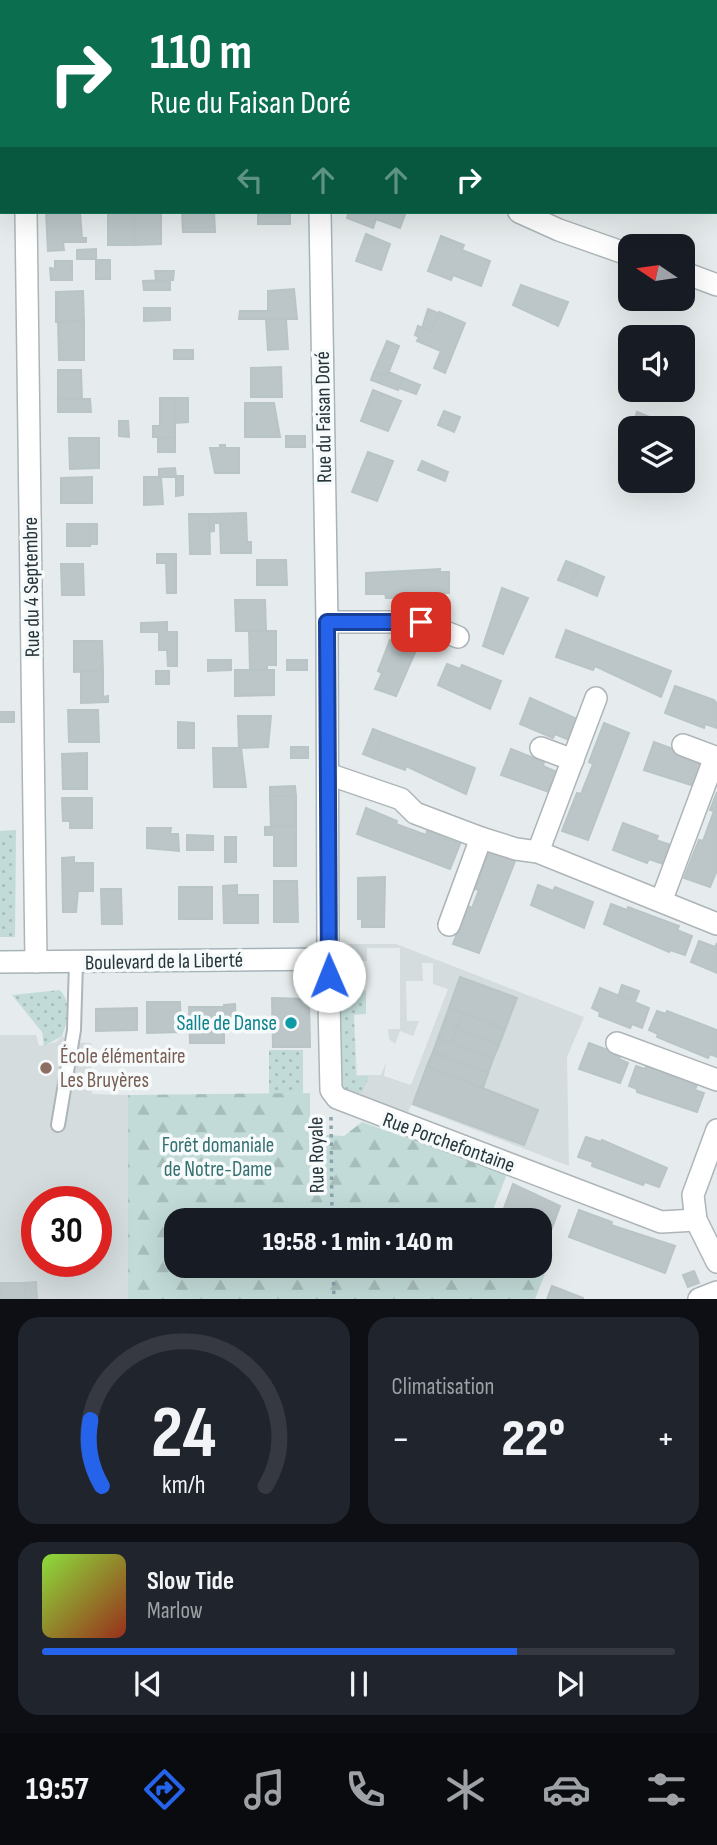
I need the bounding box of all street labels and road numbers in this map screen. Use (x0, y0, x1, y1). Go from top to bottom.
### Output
street label: Rue du Faisan Doré (310, 351, 337, 483)
street label: Rue du 4 Septembre (18, 517, 45, 657)
street label: Boulevard de la Liberté (85, 948, 243, 975)
street label: Rue Porchefontaine (379, 1107, 518, 1178)
street label: Rue Royale (303, 1117, 330, 1193)

